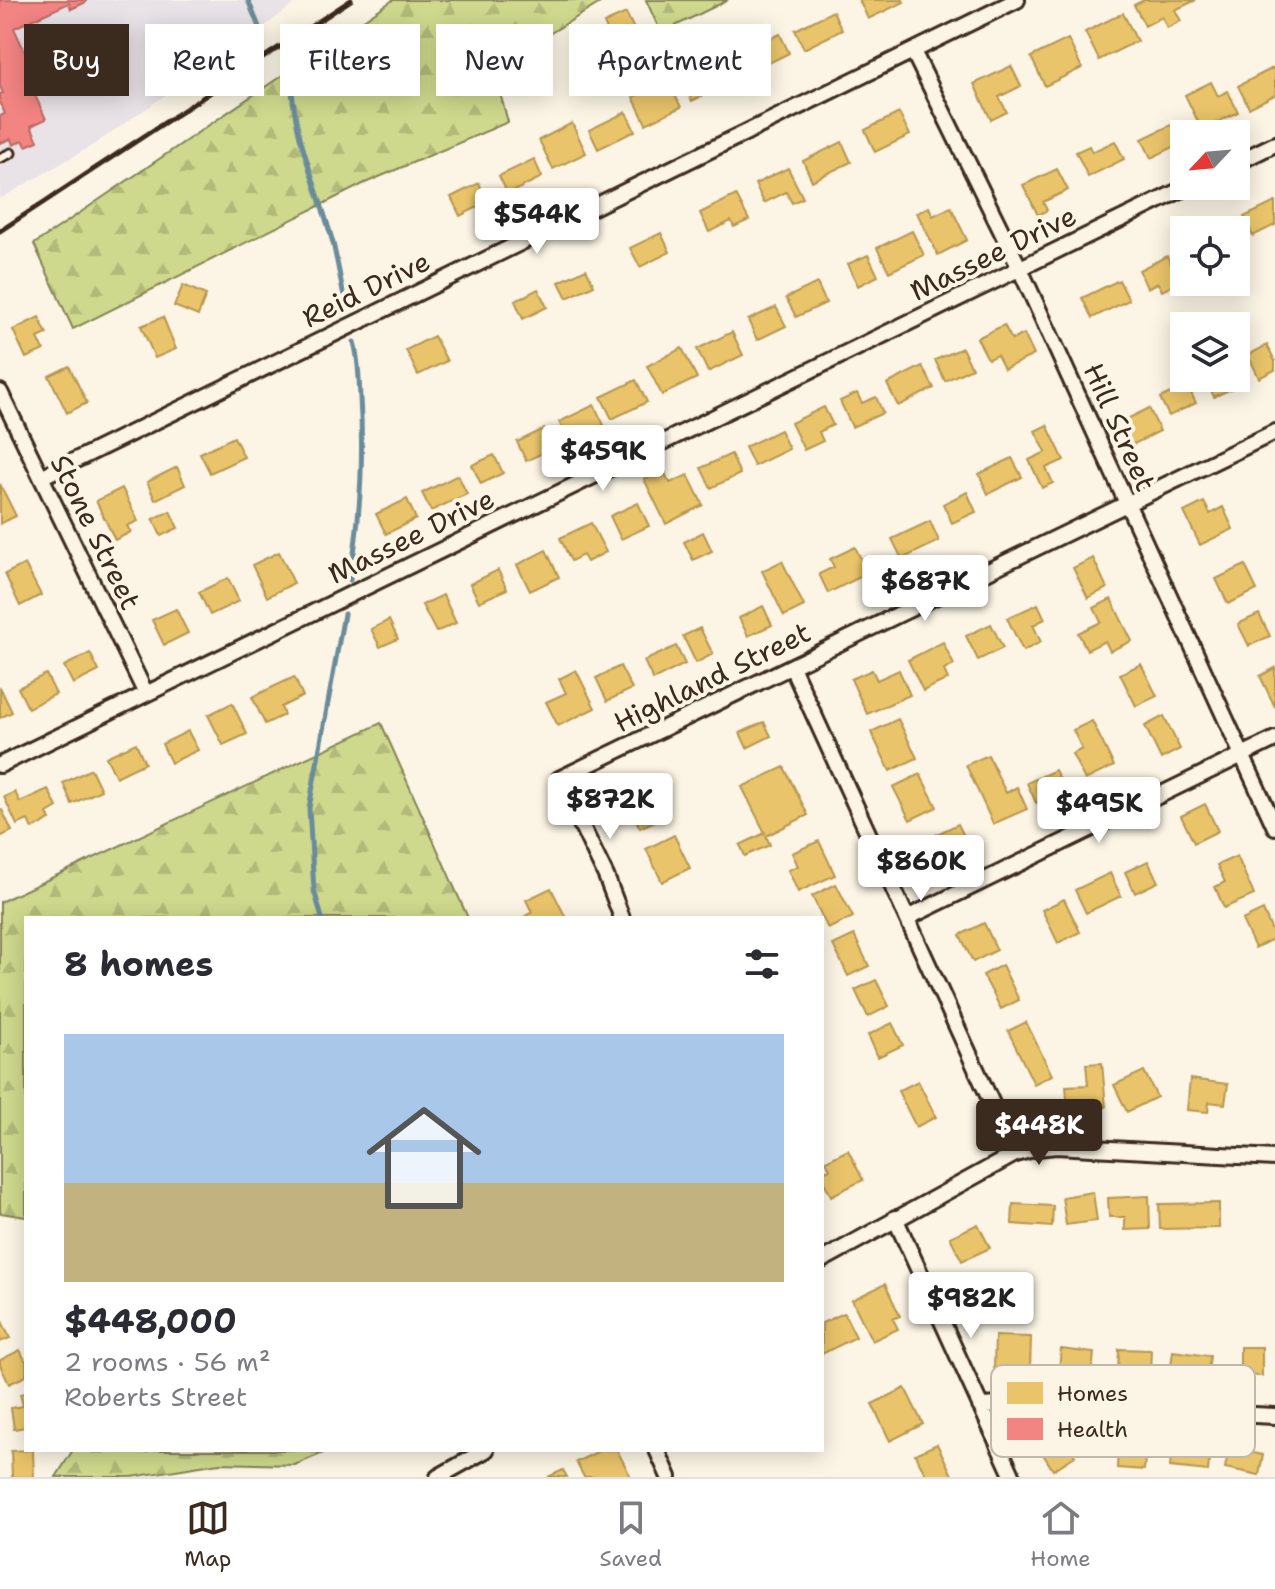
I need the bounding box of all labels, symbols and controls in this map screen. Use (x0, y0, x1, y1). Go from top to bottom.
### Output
chip: Buy (24, 24, 129, 96)
chip: Rent (145, 24, 264, 96)
chip: Filters (280, 24, 420, 96)
chip: New (436, 24, 553, 96)
chip: Apartment (569, 24, 771, 96)
north arrow (1170, 120, 1250, 200)
map controls (1170, 120, 1250, 392)
pin: $544K (481, 188, 593, 256)
text: $544K (493, 196, 581, 231)
street label: Massee Drive (903, 196, 1083, 310)
button: locate (1170, 216, 1250, 296)
street label: Reid Drive (296, 242, 436, 336)
button: layers (1170, 312, 1250, 392)
street label: Hill Street (1075, 357, 1165, 497)
pin: $459K (547, 425, 659, 493)
text: $459K (560, 433, 646, 468)
street label: Stone Street (42, 448, 150, 616)
street label: Massee Drive (321, 479, 501, 593)
pin: $687K (869, 555, 981, 623)
text: $687K (880, 563, 970, 598)
street label: Highland Street (607, 613, 817, 741)
pin: $872K (554, 773, 666, 841)
pin: $495K (1043, 777, 1155, 845)
text: $872K (566, 781, 654, 816)
text: $495K (1055, 785, 1143, 820)
pin: $860K (865, 835, 977, 903)
text: $860K (876, 843, 966, 878)
text: 8 homes (64, 941, 213, 987)
icon: filters (740, 942, 784, 986)
icon: home (352, 1086, 496, 1230)
pin: $448K (983, 1099, 1095, 1167)
text: $448K (994, 1107, 1084, 1142)
pin: $982K (915, 1272, 1027, 1340)
text: $982K (927, 1280, 1015, 1315)
text: $448,000 (64, 1298, 237, 1344)
text: 2 rooms · 56 m² (64, 1344, 271, 1379)
legend (991, 1365, 1255, 1457)
text: Roberts Street (64, 1379, 247, 1414)
text: Homes (1057, 1379, 1128, 1408)
text: Health (1057, 1415, 1128, 1444)
tab: Map (184, 1496, 231, 1573)
tab: Saved (600, 1496, 662, 1573)
tab: Home (1030, 1496, 1091, 1573)

